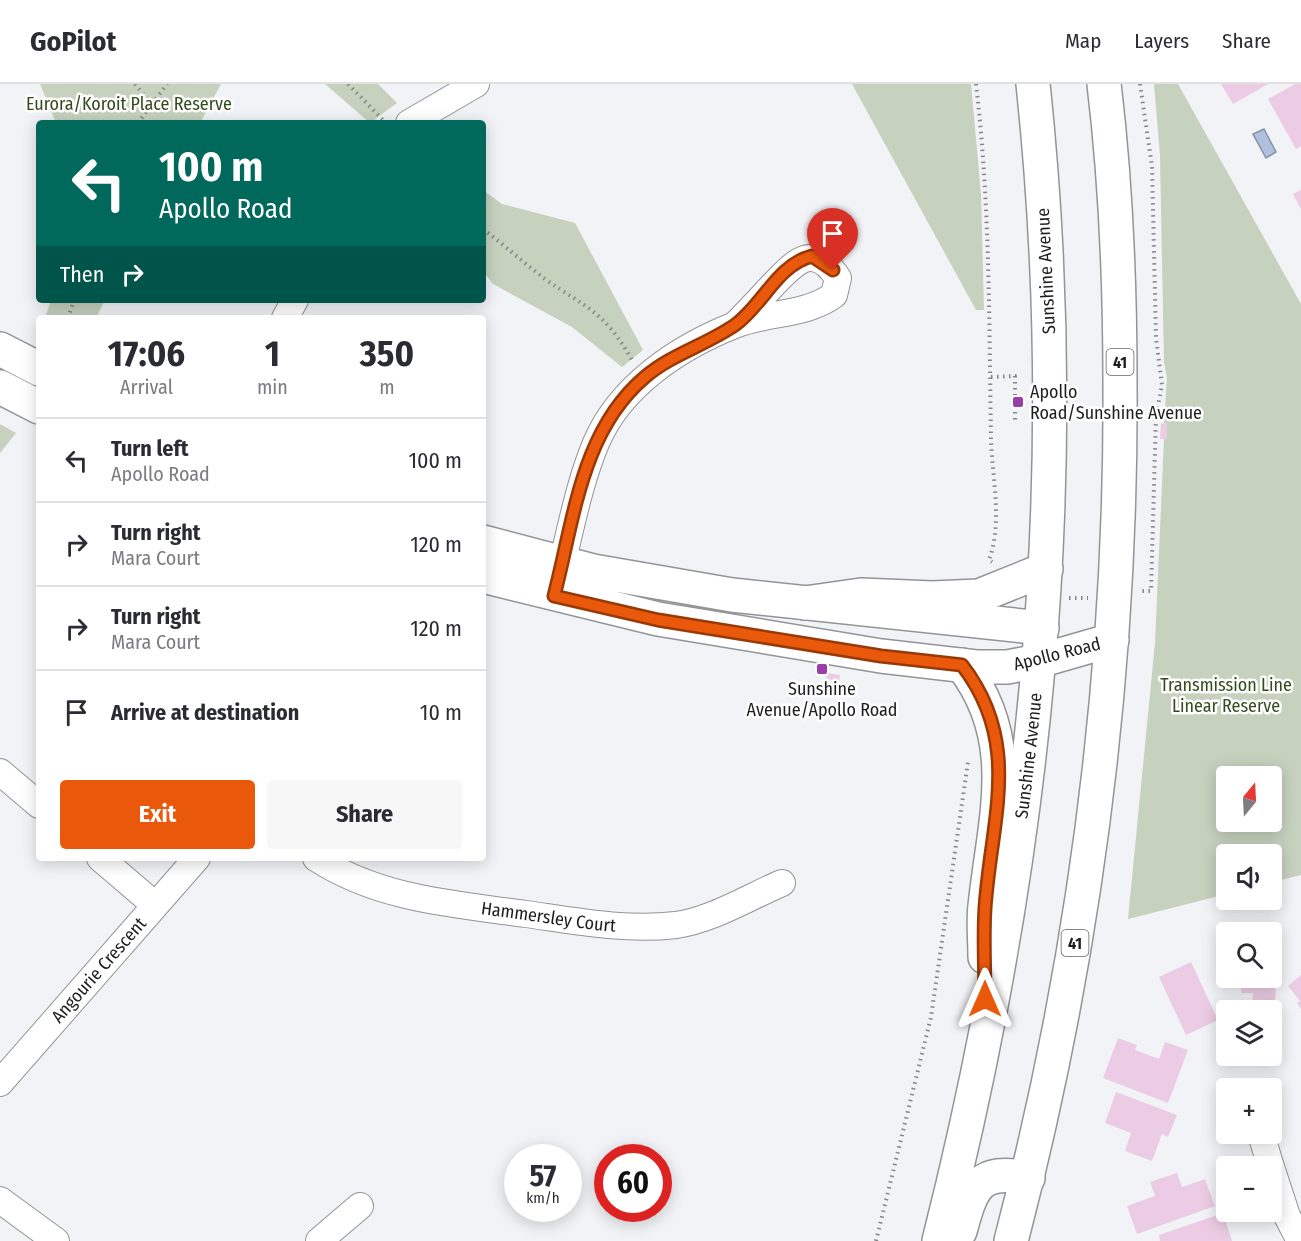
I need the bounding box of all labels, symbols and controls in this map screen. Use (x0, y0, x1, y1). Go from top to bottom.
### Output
text: GoPilot (30, 25, 116, 58)
text: Map (1065, 28, 1101, 54)
text: Layers (1134, 28, 1189, 54)
text: Share (1222, 28, 1271, 54)
park label: Eurora/Koroit Place Reserve (26, 93, 232, 115)
text: 100 m (159, 142, 263, 192)
icon: left (60, 144, 138, 222)
text: Apollo Road (159, 193, 292, 225)
street label: Sunshine Avenue (1032, 207, 1060, 335)
pin (807, 208, 858, 270)
icon: arrive (816, 217, 849, 250)
icon: right (116, 258, 149, 291)
text: Then (60, 261, 104, 288)
text: 17:06 (108, 332, 185, 376)
text: 1 (265, 332, 280, 376)
text: 350 (360, 332, 414, 376)
road number: 41 (1106, 349, 1134, 375)
text: Arrival (120, 375, 173, 399)
text: min (257, 375, 288, 399)
text: m (379, 375, 395, 399)
place label: Apollo Road/Sunshine Avenue (1030, 381, 1202, 424)
marker: Apollo Road/Sunshine Avenue (1011, 395, 1025, 409)
text: Turn left (111, 435, 189, 462)
icon: left (60, 444, 93, 477)
text: 100 m (408, 447, 462, 474)
text: Apollo Road (111, 462, 210, 486)
text: Turn right (111, 519, 200, 546)
icon: right (60, 528, 93, 561)
text: 120 m (410, 531, 462, 558)
text: Mara Court (111, 546, 200, 570)
text: Turn right (111, 603, 200, 630)
icon: right (60, 612, 93, 645)
text: 120 m (410, 615, 462, 642)
text: Mara Court (111, 630, 200, 654)
street label: Apollo Road (1011, 633, 1103, 675)
marker: Sunshine Avenue/Apollo Road (815, 662, 829, 676)
park label: Transmission Line Linear Reserve (1160, 674, 1292, 717)
place label: Sunshine Avenue/Apollo Road (747, 678, 897, 721)
street label: Sunshine Avenue (1010, 692, 1047, 820)
icon: arrive (60, 696, 93, 729)
text: Arrive at destination (111, 699, 299, 726)
text: 10 m (420, 699, 462, 726)
north arrow (1216, 766, 1282, 832)
map controls (1216, 766, 1282, 1222)
button: Exit (60, 780, 255, 849)
button: Share (267, 780, 462, 849)
button: sound (1216, 844, 1282, 910)
street label: Hammersley Court (480, 897, 617, 937)
street label: Angourie Crescent (47, 913, 151, 1027)
button: search (1216, 922, 1282, 988)
road number: 41 (1062, 930, 1088, 956)
position arrow (953, 967, 1017, 1031)
button: layers (1216, 1000, 1282, 1066)
button: + (1216, 1078, 1282, 1144)
speed limit sign: 60 (594, 1144, 672, 1222)
button: − (1216, 1156, 1282, 1222)
text: 57 (530, 1158, 556, 1194)
text: km/h (526, 1189, 560, 1207)

